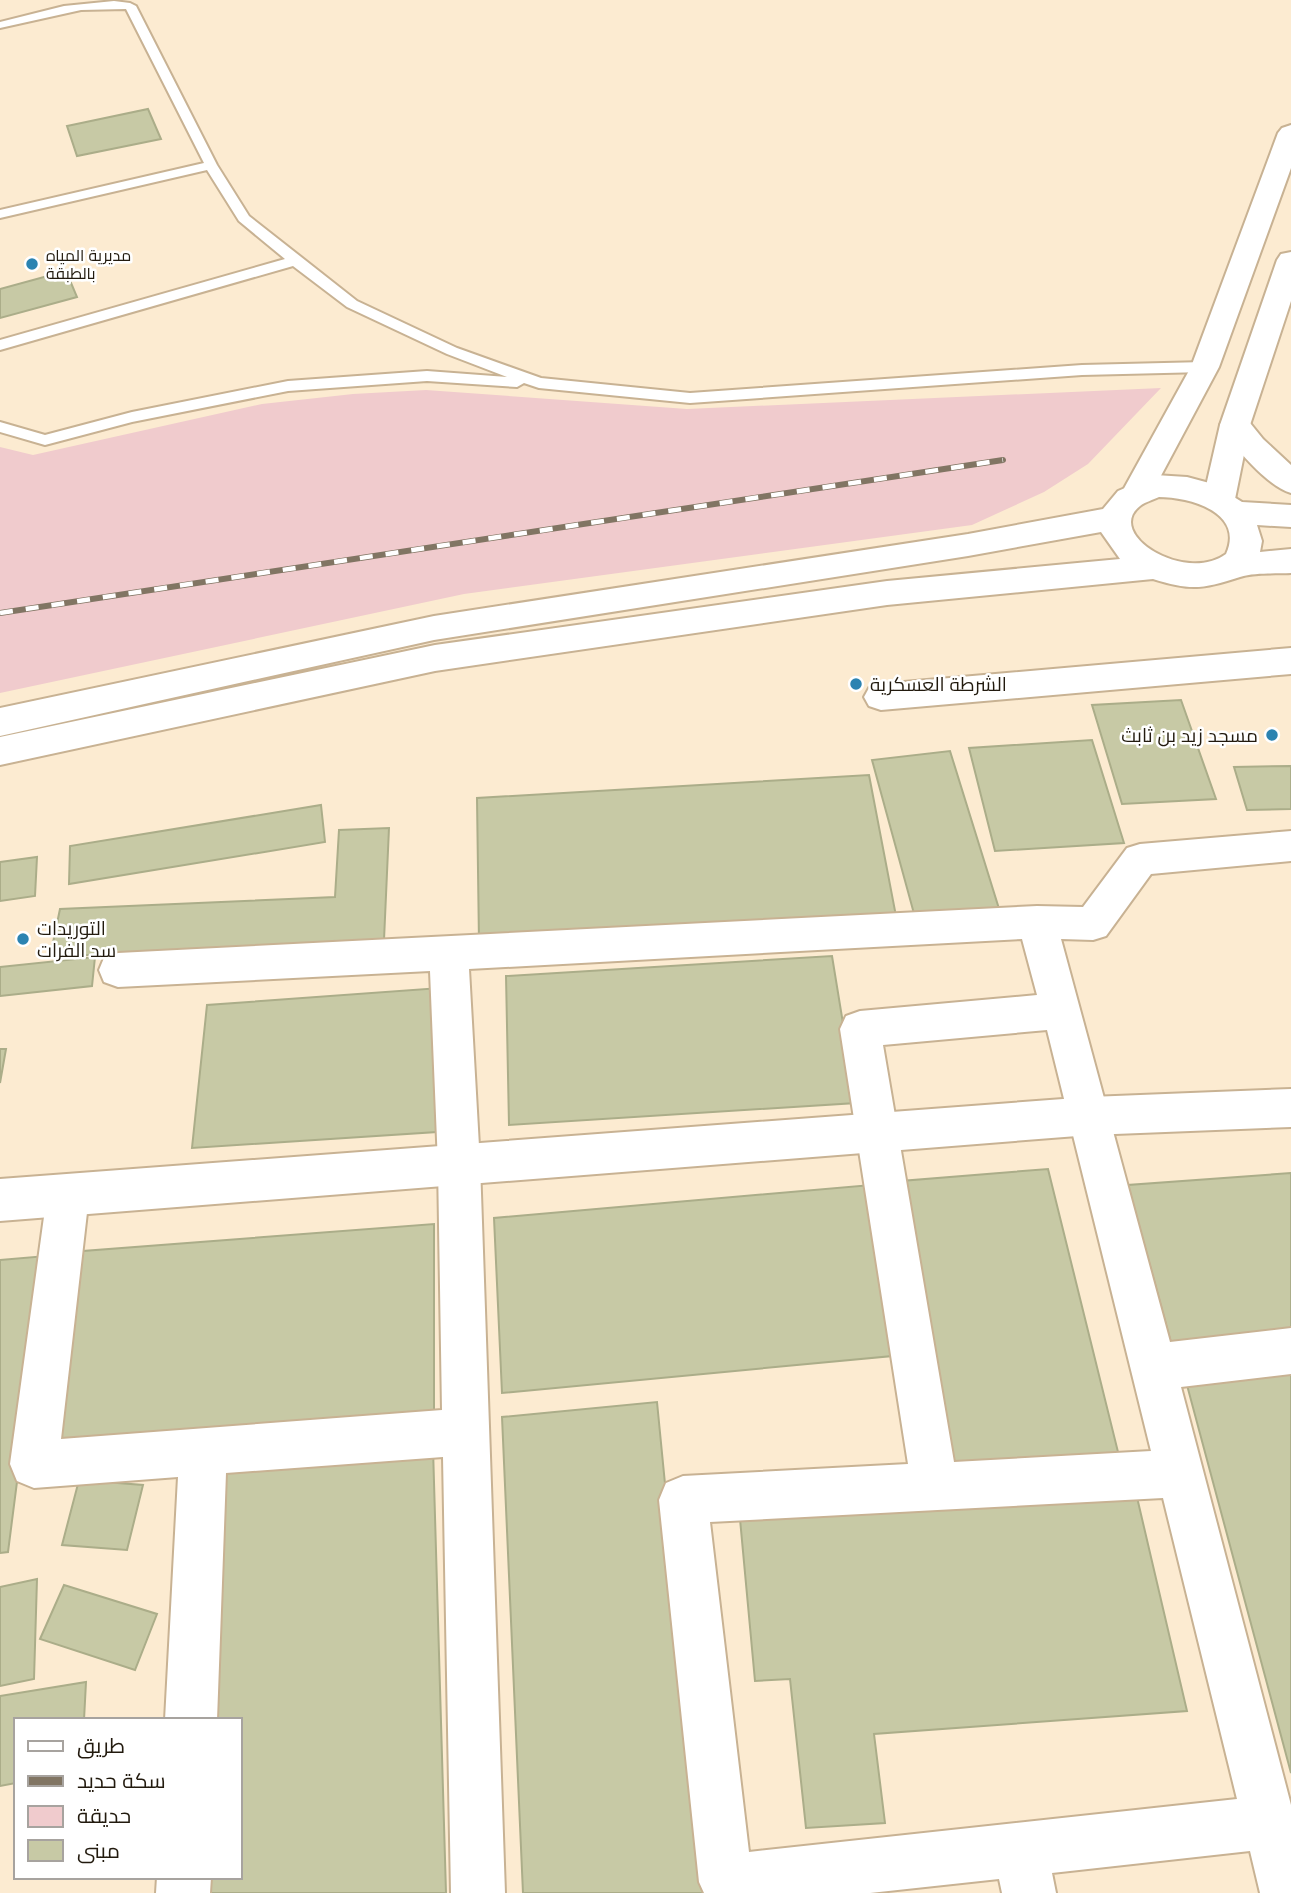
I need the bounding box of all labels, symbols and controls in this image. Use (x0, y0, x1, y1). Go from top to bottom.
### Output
place label: مديرية المياه بالطبقة (46, 245, 131, 284)
marker: مديرية المياه بالطبقة (24, 256, 40, 272)
place label: الشرطة العسكرية (870, 672, 1007, 697)
marker: الشرطة العسكرية (848, 676, 864, 692)
place label: مسجد زيد بن ثابث (1121, 723, 1258, 748)
marker: مسجد زيد بن ثابث (1264, 727, 1280, 743)
place label: التوريدات سد الفرات (37, 916, 116, 963)
marker: التوريدات سد الفرات (15, 931, 31, 947)
legend (14, 1718, 242, 1879)
text: طريق (77, 1732, 125, 1760)
text: سكة حديد (77, 1767, 166, 1795)
text: حديقة (77, 1802, 131, 1830)
text: مبنى (77, 1837, 120, 1865)

